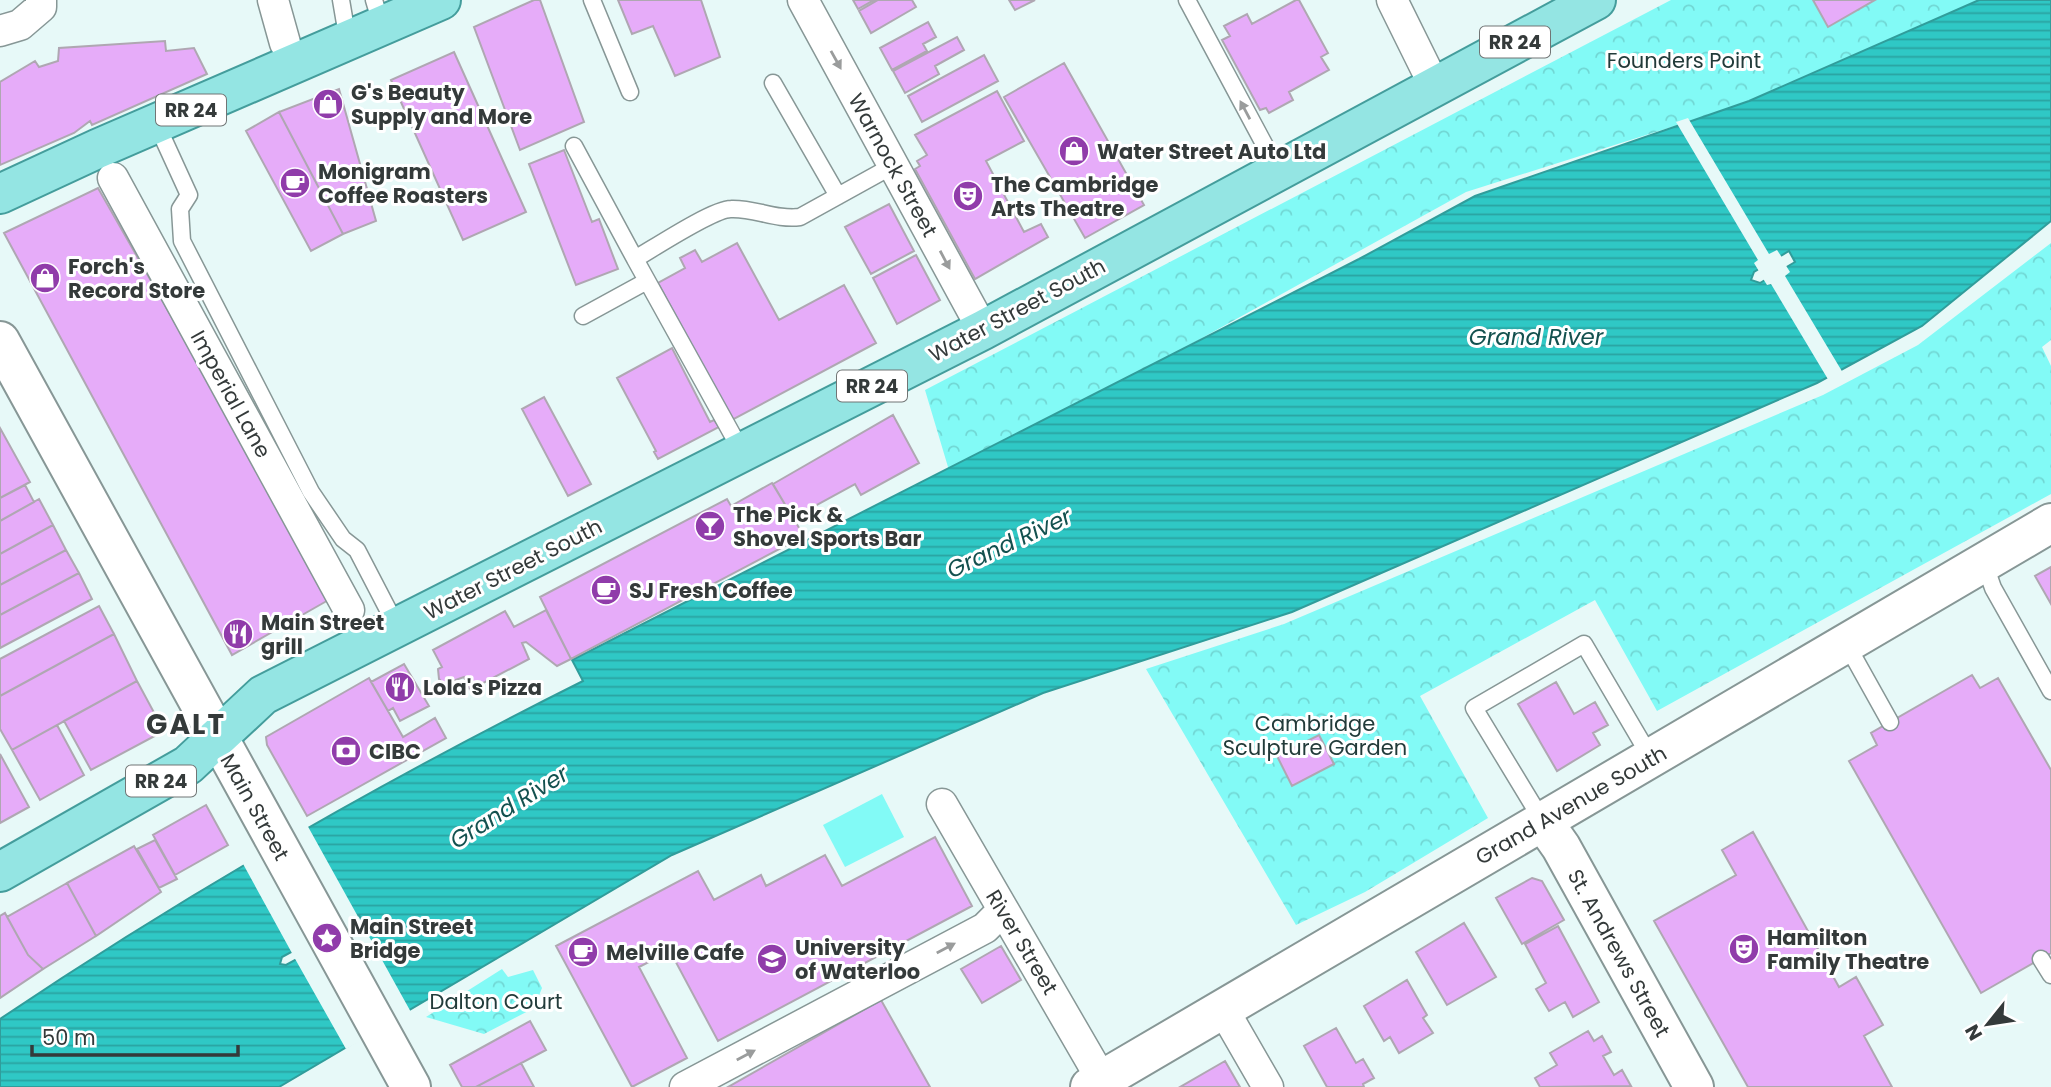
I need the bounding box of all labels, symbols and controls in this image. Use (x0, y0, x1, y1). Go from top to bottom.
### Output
road number: RR 24 (1480, 26, 1550, 58)
park label: Founders Point (1607, 46, 1761, 75)
one-way arrow (830, 50, 842, 69)
place label: G's Beauty Supply and More (351, 78, 532, 131)
shop icon: G's Beauty Supply and More (311, 87, 345, 121)
street label: Warnock Street (842, 88, 944, 242)
road number: RR 24 (156, 94, 226, 125)
one-way arrow (1239, 100, 1251, 120)
shop icon: Water Street Auto Ltd (1057, 134, 1091, 168)
place label: Water Street Auto Ltd (1097, 137, 1326, 166)
place label: Monigram Coffee Roasters (318, 157, 488, 210)
cafe icon: Monigram Coffee Roasters (278, 166, 312, 200)
place label: The Cambridge Arts Theatre (991, 170, 1158, 223)
theatre icon: The Cambridge Arts Theatre (951, 179, 985, 213)
one-way arrow (938, 250, 950, 270)
street label: Water Street South (924, 251, 1110, 369)
place label: Forch's Record Store (68, 252, 205, 305)
shop icon: Forch's Record Store (28, 261, 62, 295)
water label: Grand River (1469, 321, 1605, 353)
street label: Imperial Lane (184, 325, 278, 463)
road number: RR 24 (837, 370, 907, 402)
water label: Grand River (941, 499, 1078, 586)
place label: The Pick & Shovel Sports Bar (733, 500, 922, 553)
bar icon: The Pick & Shovel Sports Bar (693, 509, 727, 543)
street label: Water Street South (419, 512, 607, 626)
cafe icon: SJ Fresh Coffee (589, 573, 623, 607)
place label: SJ Fresh Coffee (629, 576, 793, 605)
place label: Main Street grill (261, 608, 384, 661)
restaurant icon: Main Street grill (221, 617, 255, 651)
restaurant icon: Lola's Pizza (383, 670, 417, 704)
place label: Lola's Pizza (423, 673, 542, 702)
district label: GALT (146, 705, 226, 744)
park label: Cambridge Sculpture Garden (1223, 709, 1407, 762)
bank icon: CIBC (329, 734, 363, 768)
place label: CIBC (369, 737, 421, 766)
street label: Grand Avenue South (1470, 738, 1672, 872)
street label: Main Street (214, 748, 296, 866)
water label: Grand River (443, 757, 576, 856)
road number: RR 24 (126, 766, 196, 796)
street label: St. Andrews Street (1561, 864, 1677, 1042)
street label: River Street (979, 884, 1065, 1000)
place label: Main Street Bridge (350, 912, 473, 965)
place icon: Main Street Bridge (310, 921, 344, 955)
place label: Hamilton Family Theatre (1767, 923, 1929, 976)
theatre icon: Hamilton Family Theatre (1727, 932, 1761, 966)
place label: University of Waterloo (795, 933, 920, 986)
cafe icon: Melville Cafe (566, 935, 600, 969)
place label: Melville Cafe (606, 938, 744, 967)
school or university icon: University of Waterloo (755, 942, 789, 976)
one-way arrow (937, 942, 956, 954)
park label: Dalton Court (430, 987, 562, 1016)
north arrow (1953, 989, 2023, 1059)
scale bar (32, 1014, 238, 1058)
text: N (1958, 1019, 1989, 1045)
text: 50 m (42, 1023, 96, 1052)
one-way arrow (736, 1049, 755, 1061)

